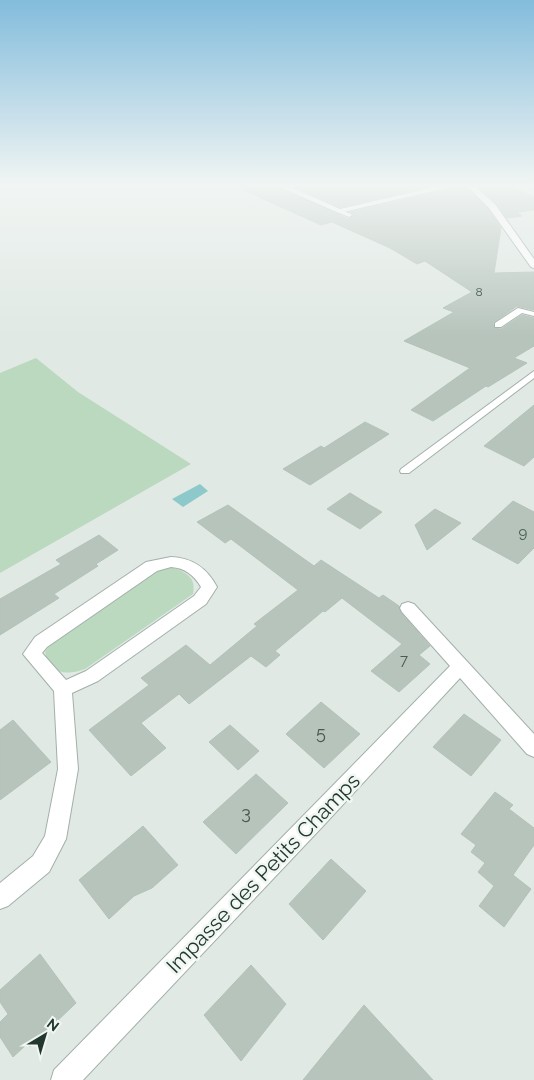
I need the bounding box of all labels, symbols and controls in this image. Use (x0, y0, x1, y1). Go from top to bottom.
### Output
house number: 8 (475, 285, 483, 299)
house number: 9 (519, 524, 528, 542)
house number: 7 (400, 651, 408, 669)
house number: 5 (316, 722, 326, 743)
street label: Impasse des Petits Champs (161, 768, 365, 978)
house number: 3 (241, 802, 251, 823)
north arrow (20, 1010, 70, 1060)
text: N (44, 1015, 62, 1034)

